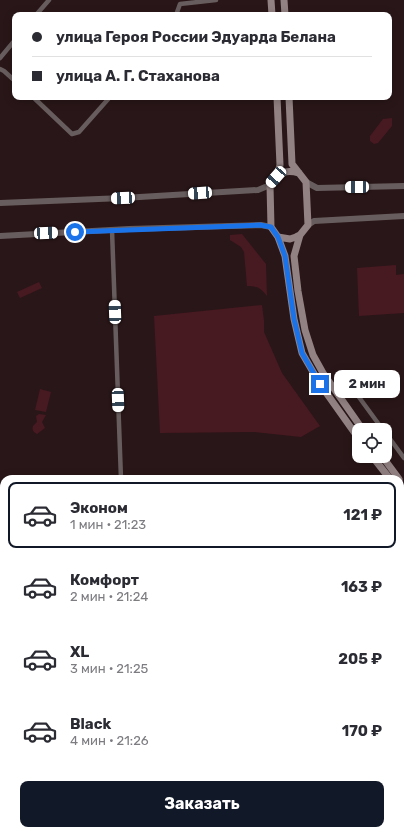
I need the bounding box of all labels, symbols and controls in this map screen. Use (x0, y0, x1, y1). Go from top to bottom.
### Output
text: улица Героя России Эдуарда Белана (56, 28, 336, 46)
text: улица А. Г. Стаханова (56, 67, 220, 85)
car (264, 164, 288, 190)
car (345, 181, 369, 193)
car (188, 186, 212, 200)
car (111, 191, 135, 205)
route start (66, 223, 84, 241)
car (34, 226, 58, 240)
car (109, 300, 121, 324)
callout: 2 мин (334, 370, 400, 398)
route end (311, 375, 329, 393)
text: 2 мин (348, 376, 386, 391)
car (112, 388, 124, 412)
map controls (352, 423, 392, 463)
button: locate (352, 423, 392, 463)
icon: car (22, 497, 58, 533)
text: Эконом (70, 499, 128, 517)
text: 121 ₽ (343, 506, 382, 524)
text: 1 мин · 21:23 (70, 517, 146, 532)
icon: car (22, 569, 58, 605)
text: Комфорт (70, 571, 139, 589)
text: 163 ₽ (341, 578, 382, 596)
text: 2 мин · 21:24 (70, 589, 148, 604)
icon: car (22, 641, 58, 677)
text: XL (70, 643, 89, 661)
text: 205 ₽ (338, 650, 382, 668)
text: 3 мин · 21:25 (70, 661, 148, 676)
icon: car (22, 713, 58, 749)
text: Black (70, 715, 111, 733)
text: 170 ₽ (342, 722, 382, 740)
text: 4 мин · 21:26 (70, 733, 149, 748)
button: Заказать (20, 781, 384, 827)

